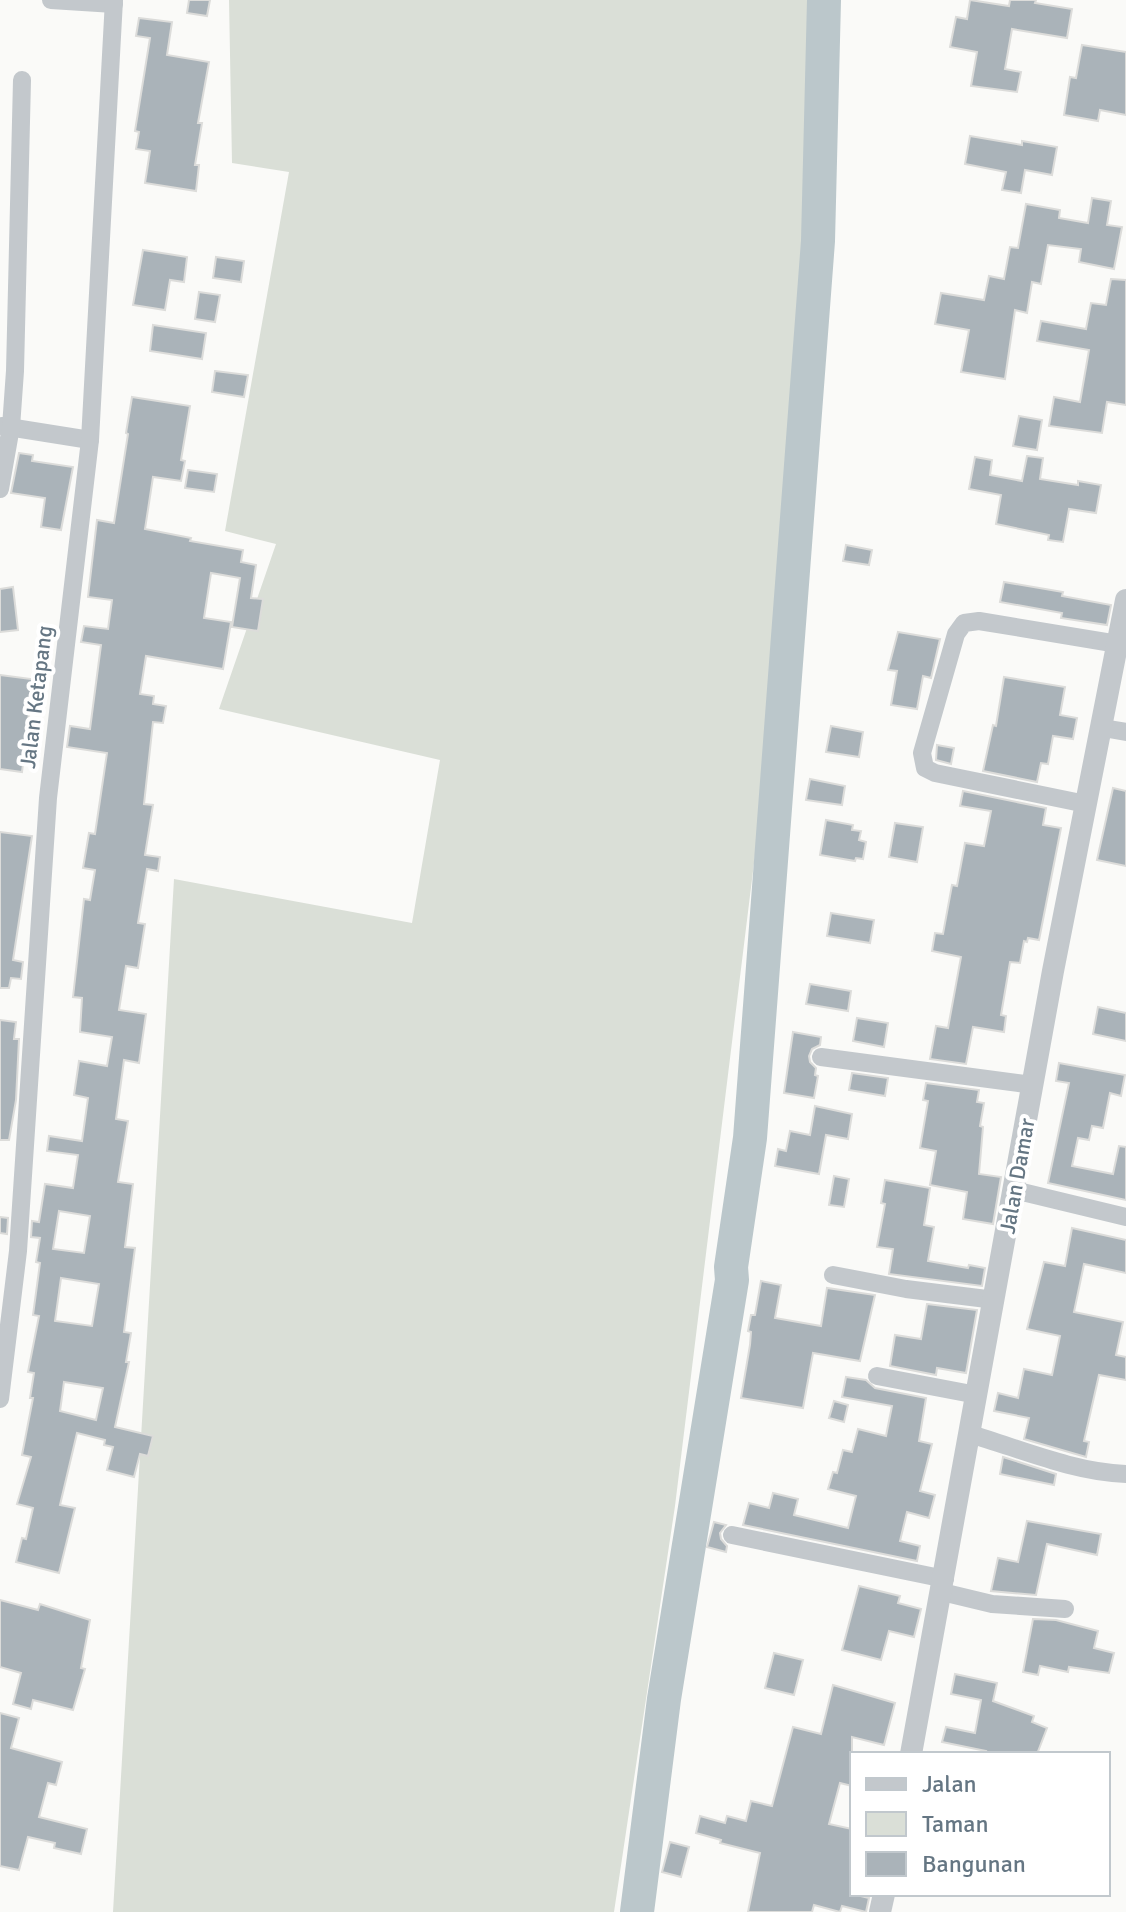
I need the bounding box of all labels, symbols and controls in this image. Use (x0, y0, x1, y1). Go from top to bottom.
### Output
street label: Jalan Ketapang (14, 624, 58, 770)
street label: Jalan Damar (994, 1116, 1040, 1236)
legend (850, 1752, 1110, 1896)
text: Jalan (922, 1769, 977, 1799)
text: Taman (922, 1809, 989, 1839)
text: Bangunan (922, 1849, 1026, 1879)

